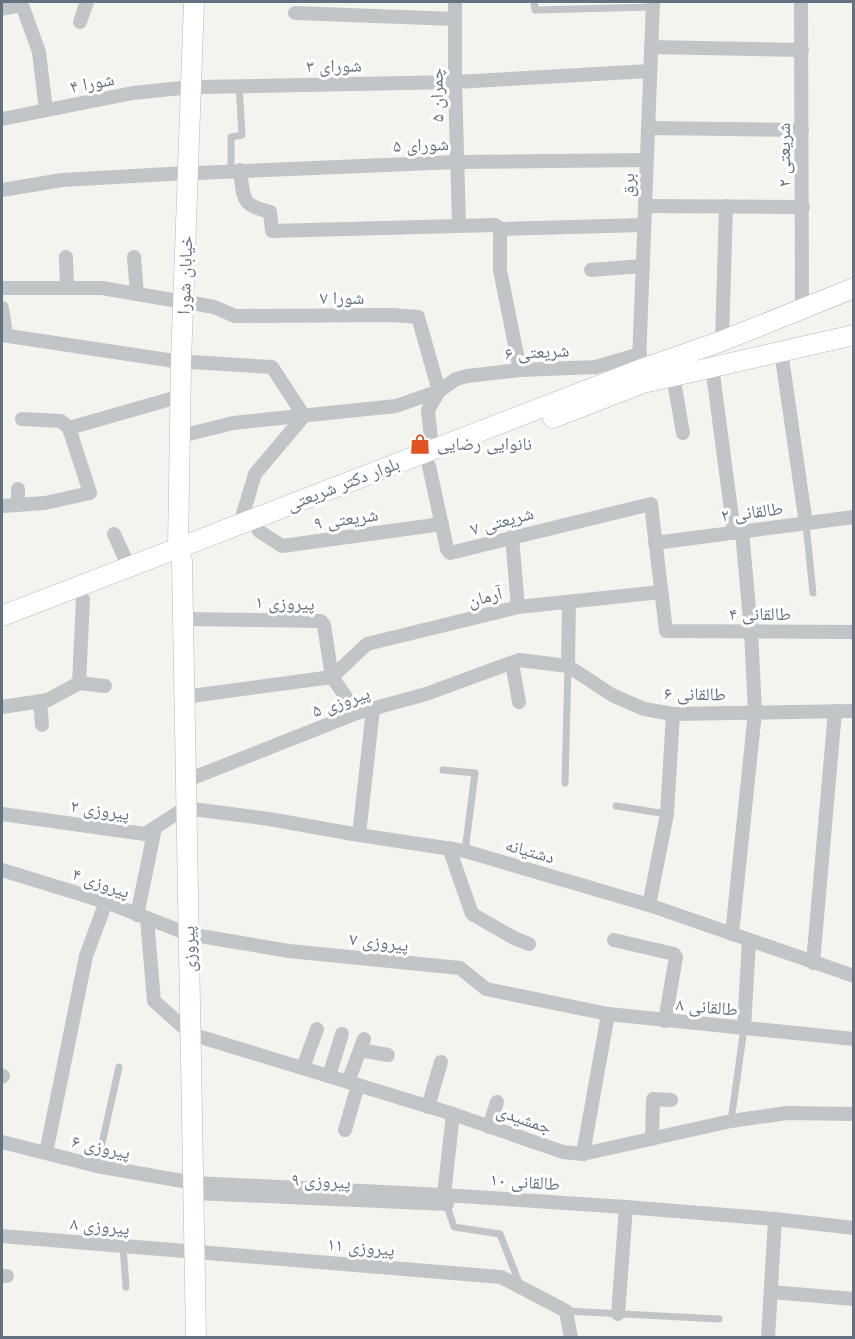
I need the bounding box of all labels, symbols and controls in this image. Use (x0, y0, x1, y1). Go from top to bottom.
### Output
street label: شورای ۳ (306, 56, 362, 77)
street label: چمران ۵ (427, 68, 448, 122)
street label: شورا ۴ (68, 69, 116, 97)
street label: شریعتی ۲ (774, 123, 795, 187)
street label: شورای ۵ (393, 134, 449, 157)
street label: برق (618, 173, 639, 197)
street label: خیابان شورا (174, 235, 197, 315)
street label: شورا ۷ (320, 288, 364, 308)
street label: شریعتی ۶ (504, 340, 570, 365)
shop icon: نانوایی رضایی (408, 432, 432, 456)
place label: نانوایی رضایی (437, 434, 532, 455)
street label: بلوار دکتر شریعتی (284, 453, 403, 516)
street label: طالقانی ۲ (720, 498, 784, 527)
street label: شریعتی ۷ (468, 503, 536, 540)
street label: شریعتی ۹ (313, 505, 380, 534)
street label: آرمان (466, 583, 505, 612)
street label: پیروزی ۱ (255, 592, 315, 615)
street label: طالقانی ۴ (729, 604, 791, 625)
street label: پیروزی ۵ (310, 683, 373, 722)
street label: طالقانی ۶ (664, 683, 726, 706)
street label: پیروزی ۲ (69, 796, 131, 825)
street label: دشتیانه (503, 835, 557, 868)
street label: پیروزی ۴ (69, 864, 132, 903)
street label: پیروزی (178, 925, 201, 973)
street label: پیروزی ۷ (348, 929, 410, 956)
street label: طالقانی ۸ (675, 994, 739, 1021)
street label: جمشیدی (493, 1100, 554, 1139)
street label: پیروزی ۶ (70, 1131, 132, 1164)
street label: پیروزی ۹ (291, 1169, 351, 1194)
street label: طالقانی ۱۰ (489, 1170, 561, 1195)
street label: پیروزی ۸ (69, 1213, 131, 1240)
street label: پیروزی ۱۱ (326, 1234, 396, 1261)

